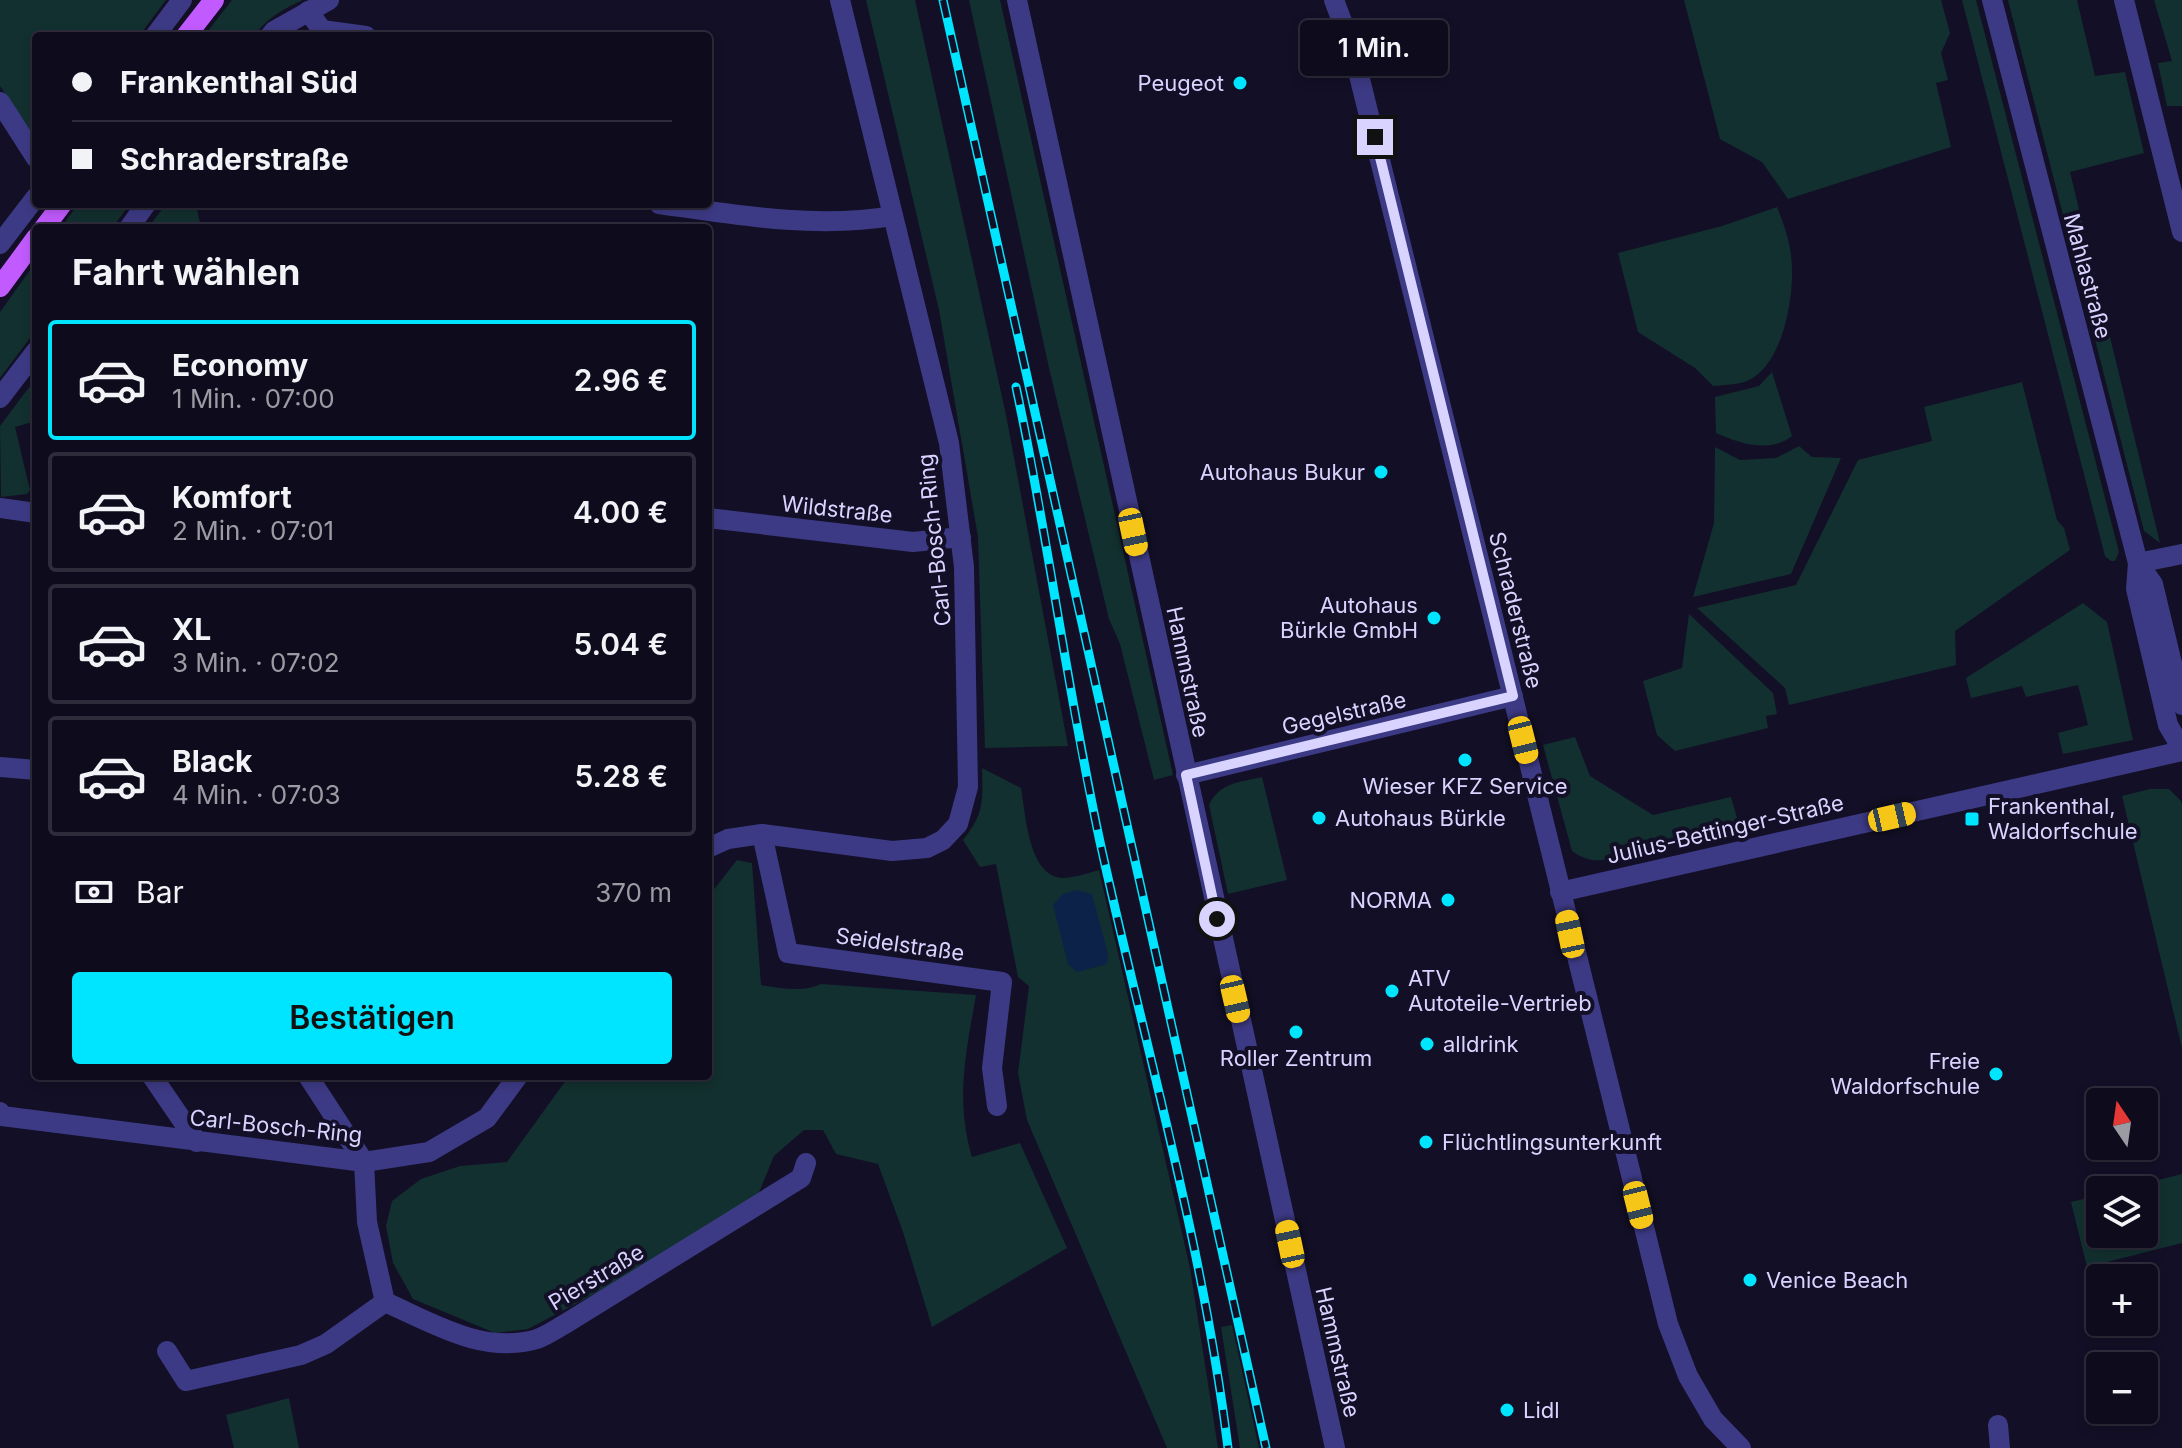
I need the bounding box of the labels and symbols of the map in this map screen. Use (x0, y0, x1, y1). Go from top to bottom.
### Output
callout: 1 Min. (1301, 21, 1449, 77)
place label: Peugeot (1138, 70, 1224, 96)
marker: Peugeot (1231, 74, 1249, 92)
route end (1357, 119, 1393, 155)
street label: Mahlastraße (2059, 210, 2117, 342)
street label: Carl-Bosch-Ring (912, 452, 956, 628)
place label: Autohaus Bukur (1200, 459, 1365, 485)
marker: Autohaus Bukur (1372, 463, 1390, 481)
street label: Wildstraße (780, 490, 894, 528)
car (1116, 506, 1150, 558)
street label: Schraderstraße (1484, 529, 1548, 691)
place label: Autohaus Bürkle GmbH (1280, 592, 1418, 643)
street label: Hammstraße (1161, 604, 1215, 740)
marker: Autohaus Bürkle GmbH (1425, 609, 1443, 627)
street label: Gegelstraße (1279, 686, 1409, 740)
car (1506, 714, 1540, 766)
marker: Wieser KFZ Service (1456, 751, 1474, 769)
place label: Wieser KFZ Service (1362, 773, 1568, 799)
street label: Julius-Bettinger-Straße (1604, 789, 1846, 869)
place label: Frankenthal, Waldorfschule (1988, 793, 2138, 844)
car (1866, 800, 1918, 834)
place label: Autohaus Bürkle (1335, 805, 1506, 831)
marker: Autohaus Bürkle (1310, 809, 1328, 827)
marker: Frankenthal, Waldorfschule (1963, 810, 1981, 828)
place label: NORMA (1349, 887, 1432, 913)
marker: NORMA (1439, 891, 1457, 909)
route start (1199, 901, 1235, 937)
car (1553, 908, 1587, 960)
street label: Seidelstraße (834, 922, 966, 966)
place label: ATV Autoteile-Vertrieb (1408, 965, 1592, 1016)
car (1218, 973, 1252, 1025)
marker: ATV Autoteile-Vertrieb (1383, 982, 1401, 1000)
marker: Roller Zentrum (1287, 1023, 1305, 1041)
place label: alldrink (1443, 1031, 1519, 1057)
marker: alldrink (1418, 1035, 1436, 1053)
place label: Roller Zentrum (1220, 1045, 1372, 1071)
place label: Freie Waldorfschule (1830, 1048, 1980, 1099)
marker: Freie Waldorfschule (1987, 1065, 2005, 1083)
north arrow (2086, 1088, 2158, 1160)
street label: Carl-Bosch-Ring (188, 1104, 364, 1148)
place label: Flüchtlingsunterkunft (1442, 1129, 1662, 1155)
marker: Flüchtlingsunterkunft (1417, 1133, 1435, 1151)
car (1621, 1179, 1655, 1231)
car (1273, 1218, 1307, 1270)
street label: Pierstraße (544, 1238, 648, 1316)
place label: Venice Beach (1766, 1267, 1908, 1293)
marker: Venice Beach (1741, 1271, 1759, 1289)
street label: Hammstraße (1310, 1284, 1366, 1420)
place label: Lidl (1523, 1397, 1560, 1423)
marker: Lidl (1498, 1401, 1516, 1419)

